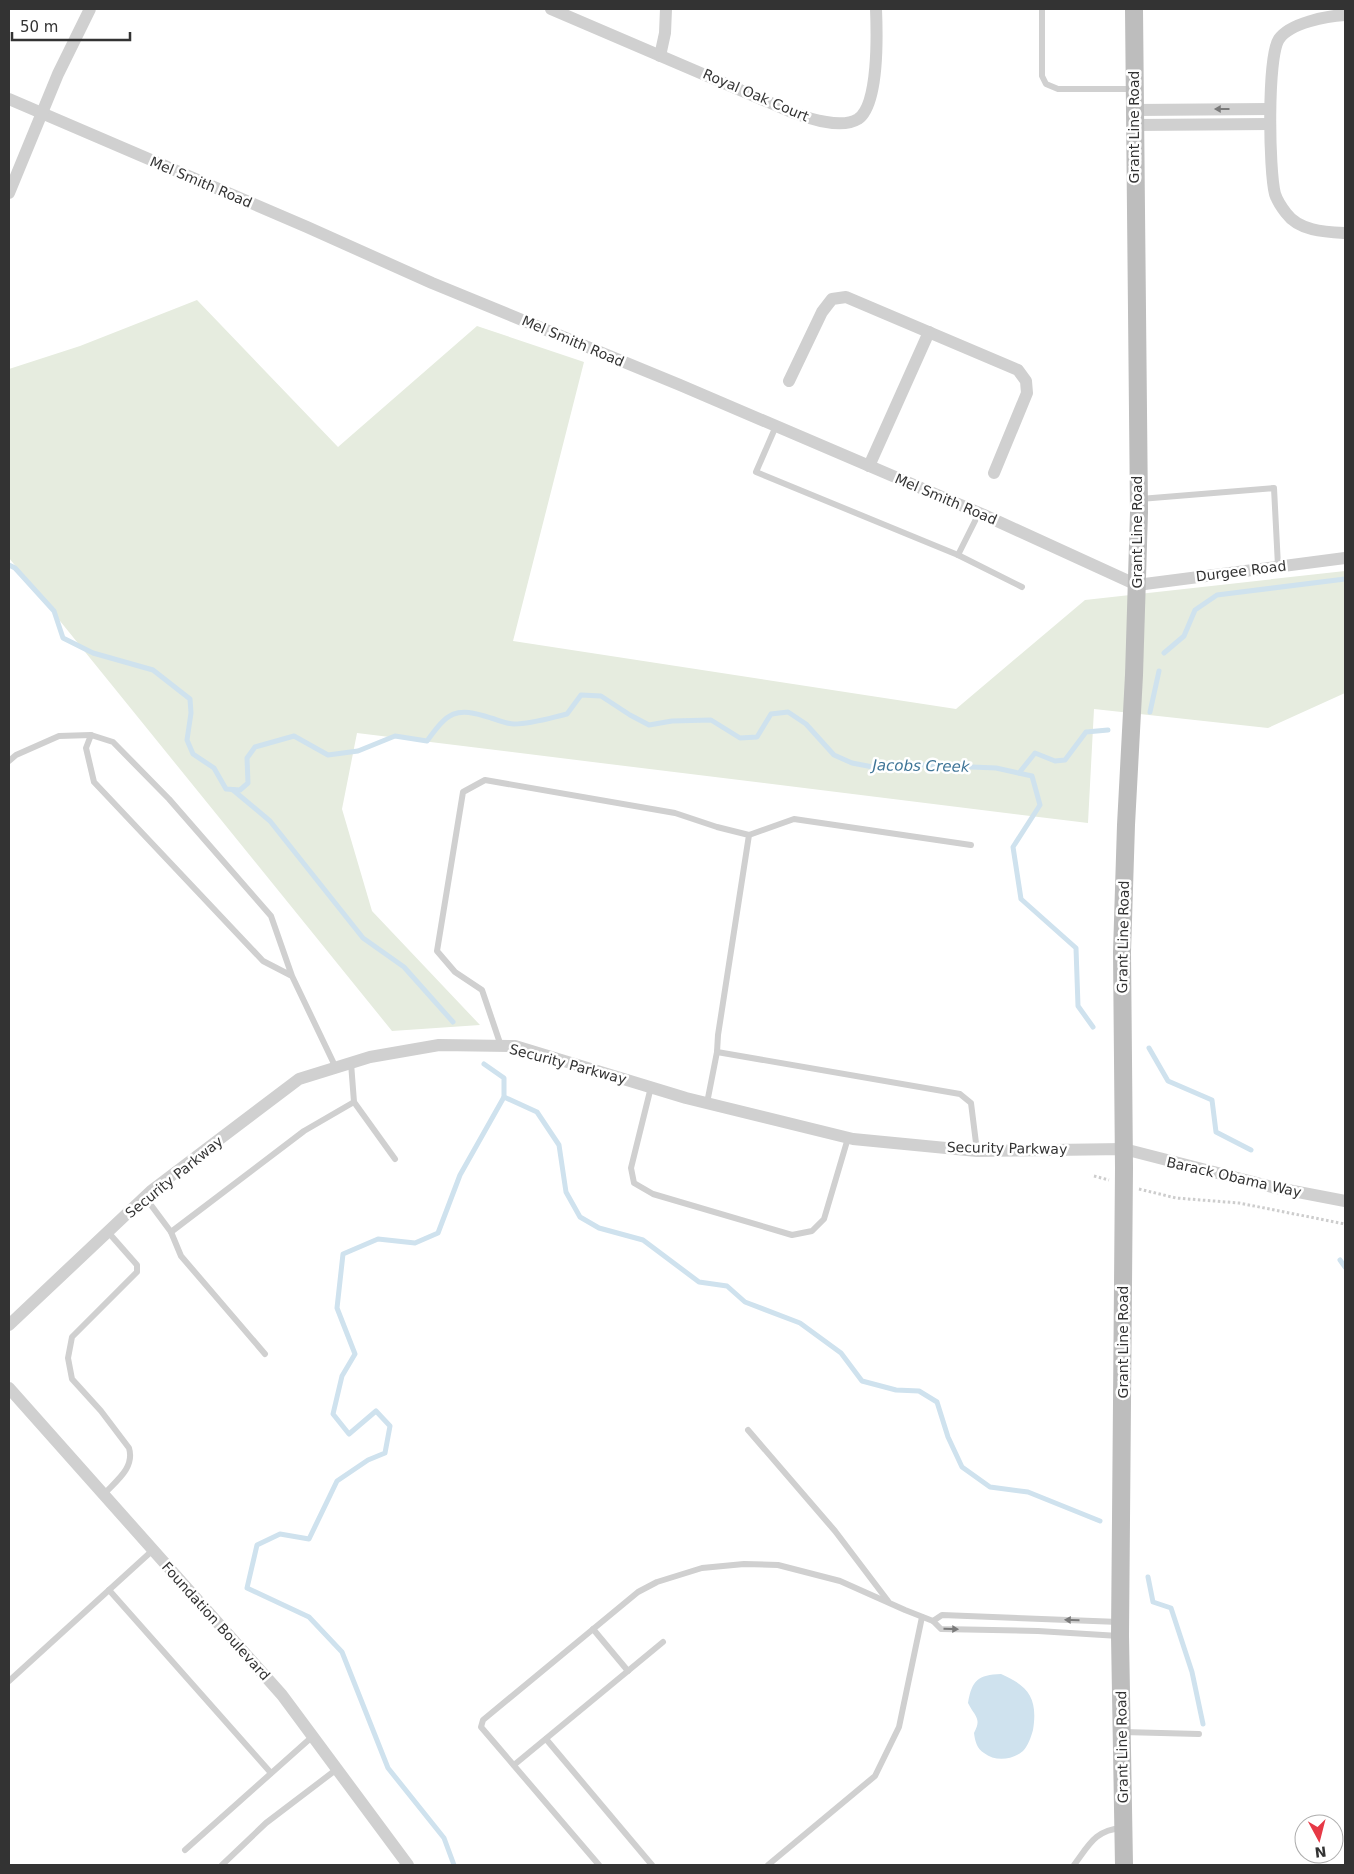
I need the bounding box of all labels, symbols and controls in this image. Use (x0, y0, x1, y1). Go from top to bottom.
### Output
scale bar (12, 10, 130, 42)
text: 50 m (20, 18, 58, 36)
street label: Royal Oak Court (701, 65, 812, 125)
street label: Grant Line Road (1126, 71, 1142, 183)
one-way arrow (1213, 105, 1229, 113)
street label: Mel Smith Road (148, 153, 254, 211)
street label: Mel Smith Road (520, 312, 626, 370)
street label: Mel Smith Road (893, 470, 999, 528)
street label: Grant Line Road (1129, 476, 1145, 588)
street label: Durgee Road (1195, 558, 1287, 584)
water label: Jacobs Creek (869, 756, 971, 776)
street label: Grant Line Road (1114, 880, 1132, 994)
street label: Security Parkway (508, 1041, 628, 1087)
street label: Security Parkway (122, 1133, 226, 1221)
street label: Security Parkway (947, 1139, 1067, 1157)
street label: Barack Obama Way (1165, 1154, 1303, 1200)
street label: Grant Line Road (1115, 1286, 1131, 1398)
street label: Foundation Boulevard (159, 1559, 273, 1683)
one-way arrow (1063, 1616, 1079, 1624)
one-way arrow (944, 1626, 960, 1634)
street label: Grant Line Road (1113, 1690, 1131, 1804)
north arrow (1294, 1814, 1344, 1864)
text: N (1314, 1843, 1327, 1861)

